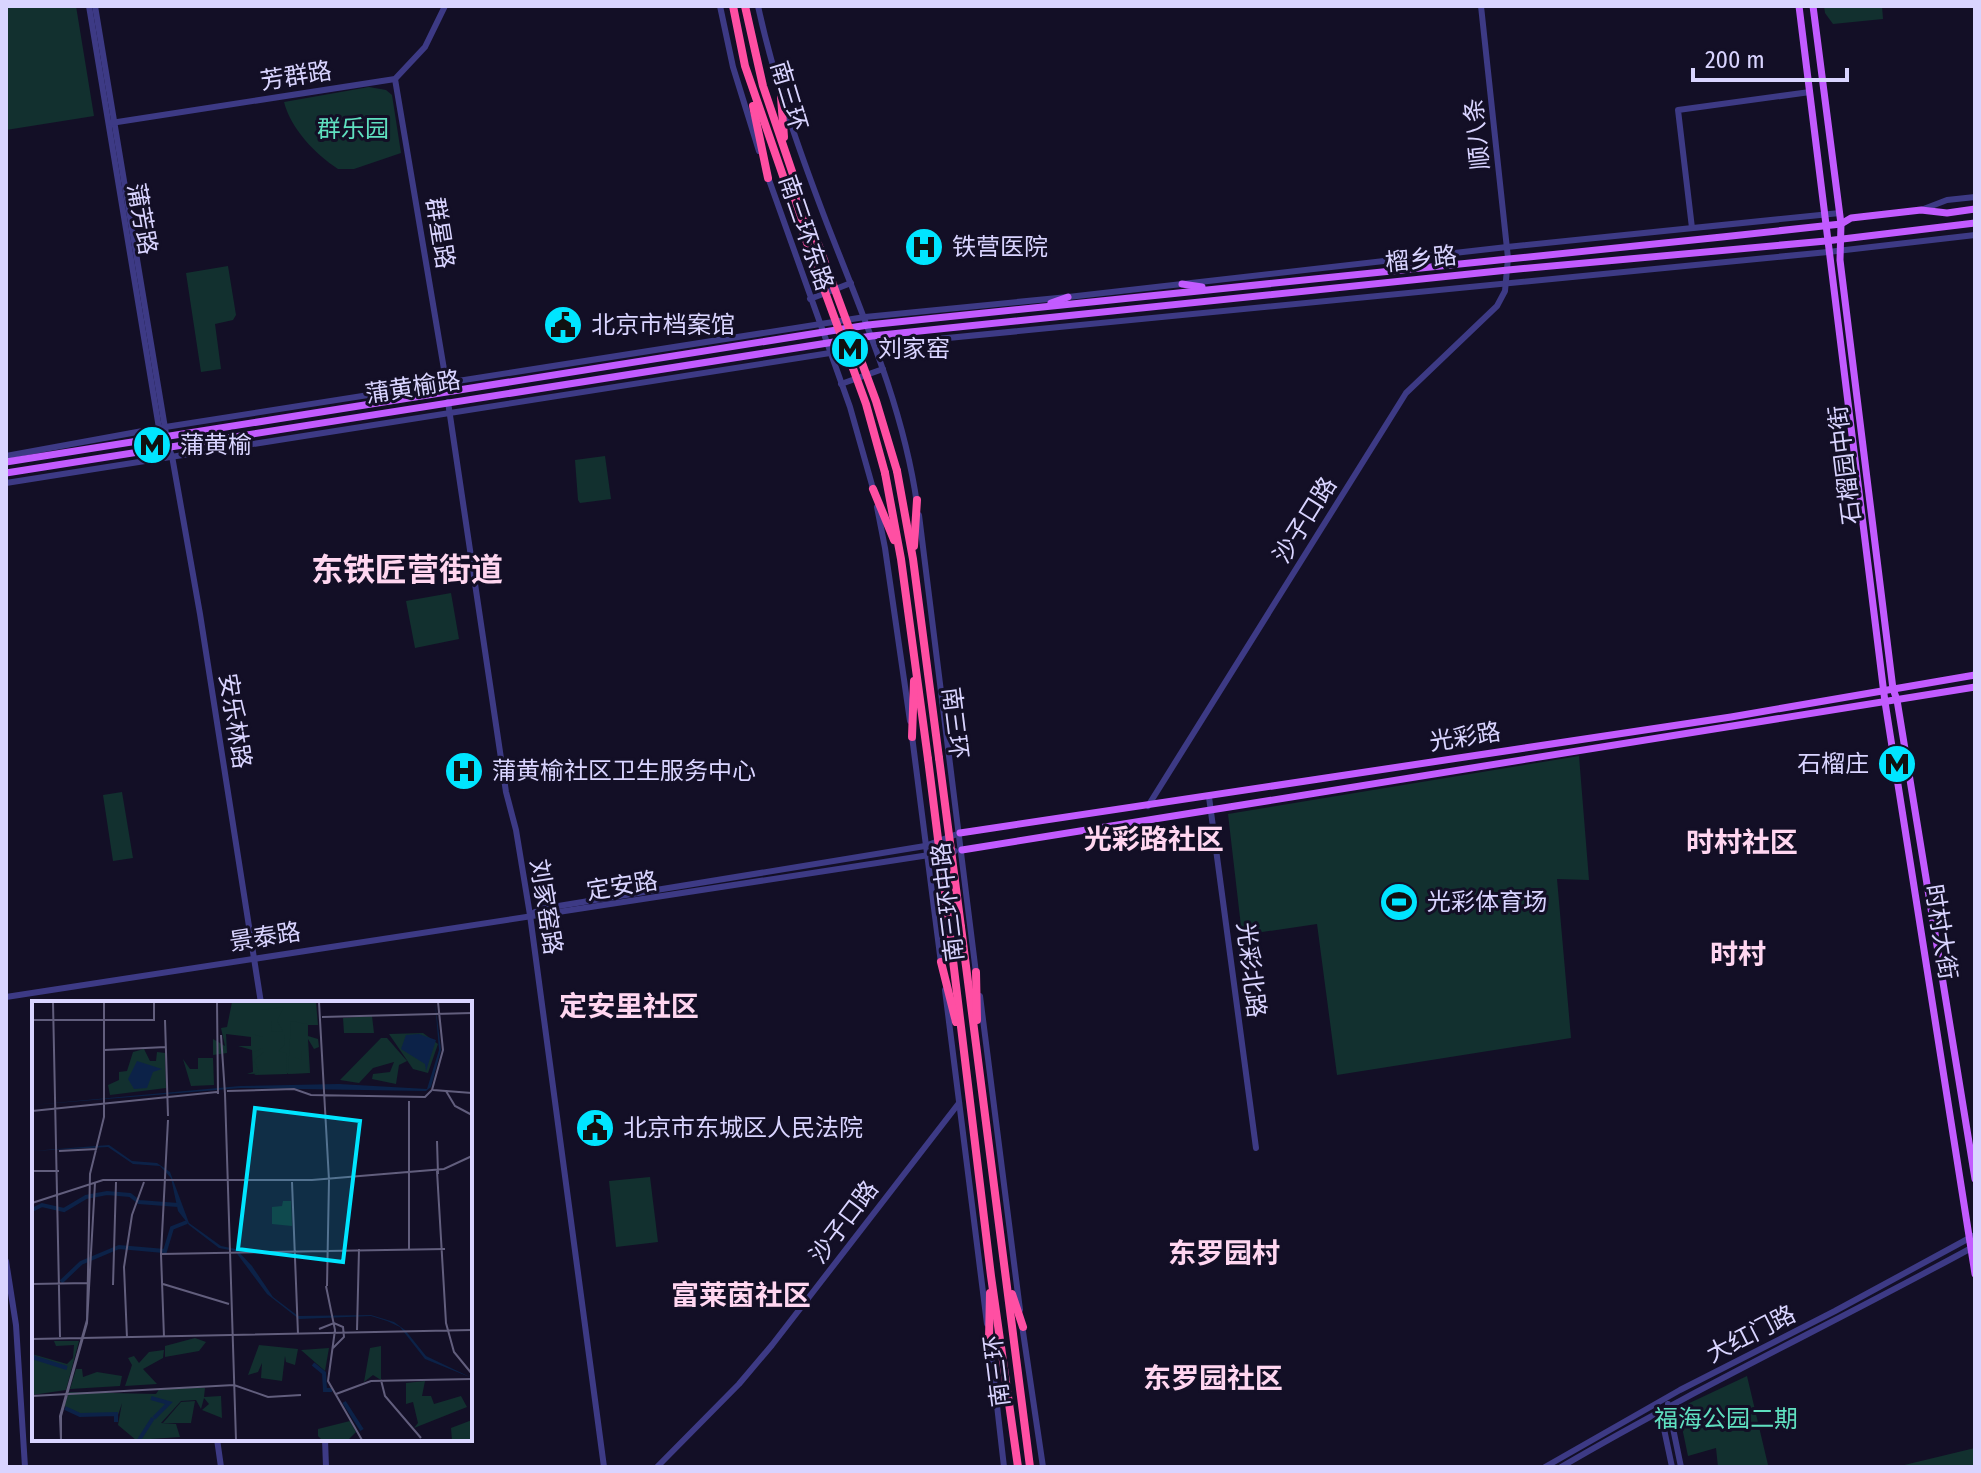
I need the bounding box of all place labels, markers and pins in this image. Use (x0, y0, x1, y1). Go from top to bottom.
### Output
hospital icon: 铁营医院 (903, 226, 945, 268)
place label: 铁营医院 (952, 233, 1048, 261)
public building icon: 北京市档案馆 (542, 304, 584, 346)
place label: 北京市档案馆 (591, 311, 735, 339)
metro station icon: 刘家窑 (829, 328, 871, 370)
place label: 刘家窑 (878, 335, 950, 363)
metro station icon: 蒲黄榆 (131, 424, 173, 466)
place label: 蒲黄榆 (180, 431, 252, 459)
metro station icon: 石榴庄 (1876, 743, 1918, 785)
hospital icon: 蒲黄榆社区卫生服务中心 (443, 750, 485, 792)
place label: 石榴庄 (1797, 750, 1869, 778)
place label: 蒲黄榆社区卫生服务中心 (492, 757, 756, 785)
sports icon: 光彩体育场 (1378, 881, 1420, 923)
place label: 光彩体育场 (1427, 888, 1547, 916)
public building icon: 北京市东城区人民法院 (574, 1107, 616, 1149)
place label: 北京市东城区人民法院 (623, 1114, 863, 1142)

